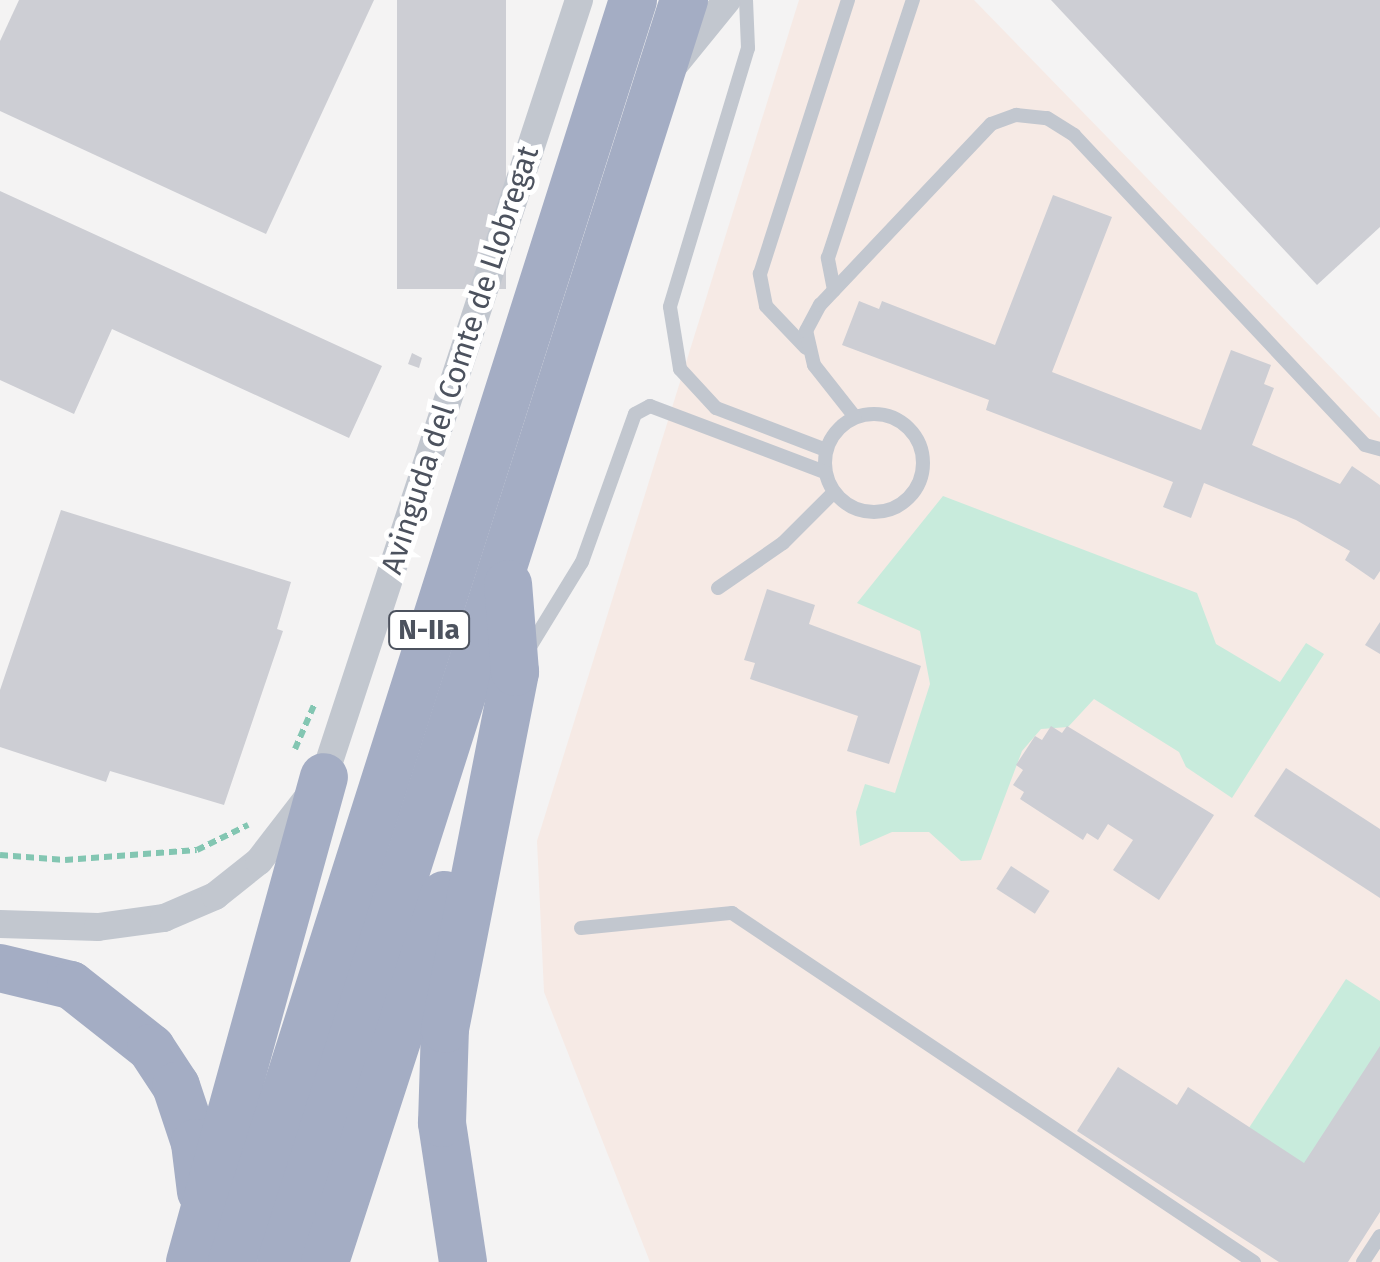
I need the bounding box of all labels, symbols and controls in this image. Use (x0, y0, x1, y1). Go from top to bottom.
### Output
street label: Avinguda del Comte de Llobregat (374, 141, 546, 579)
road number: N-IIa (386, 607, 472, 653)

